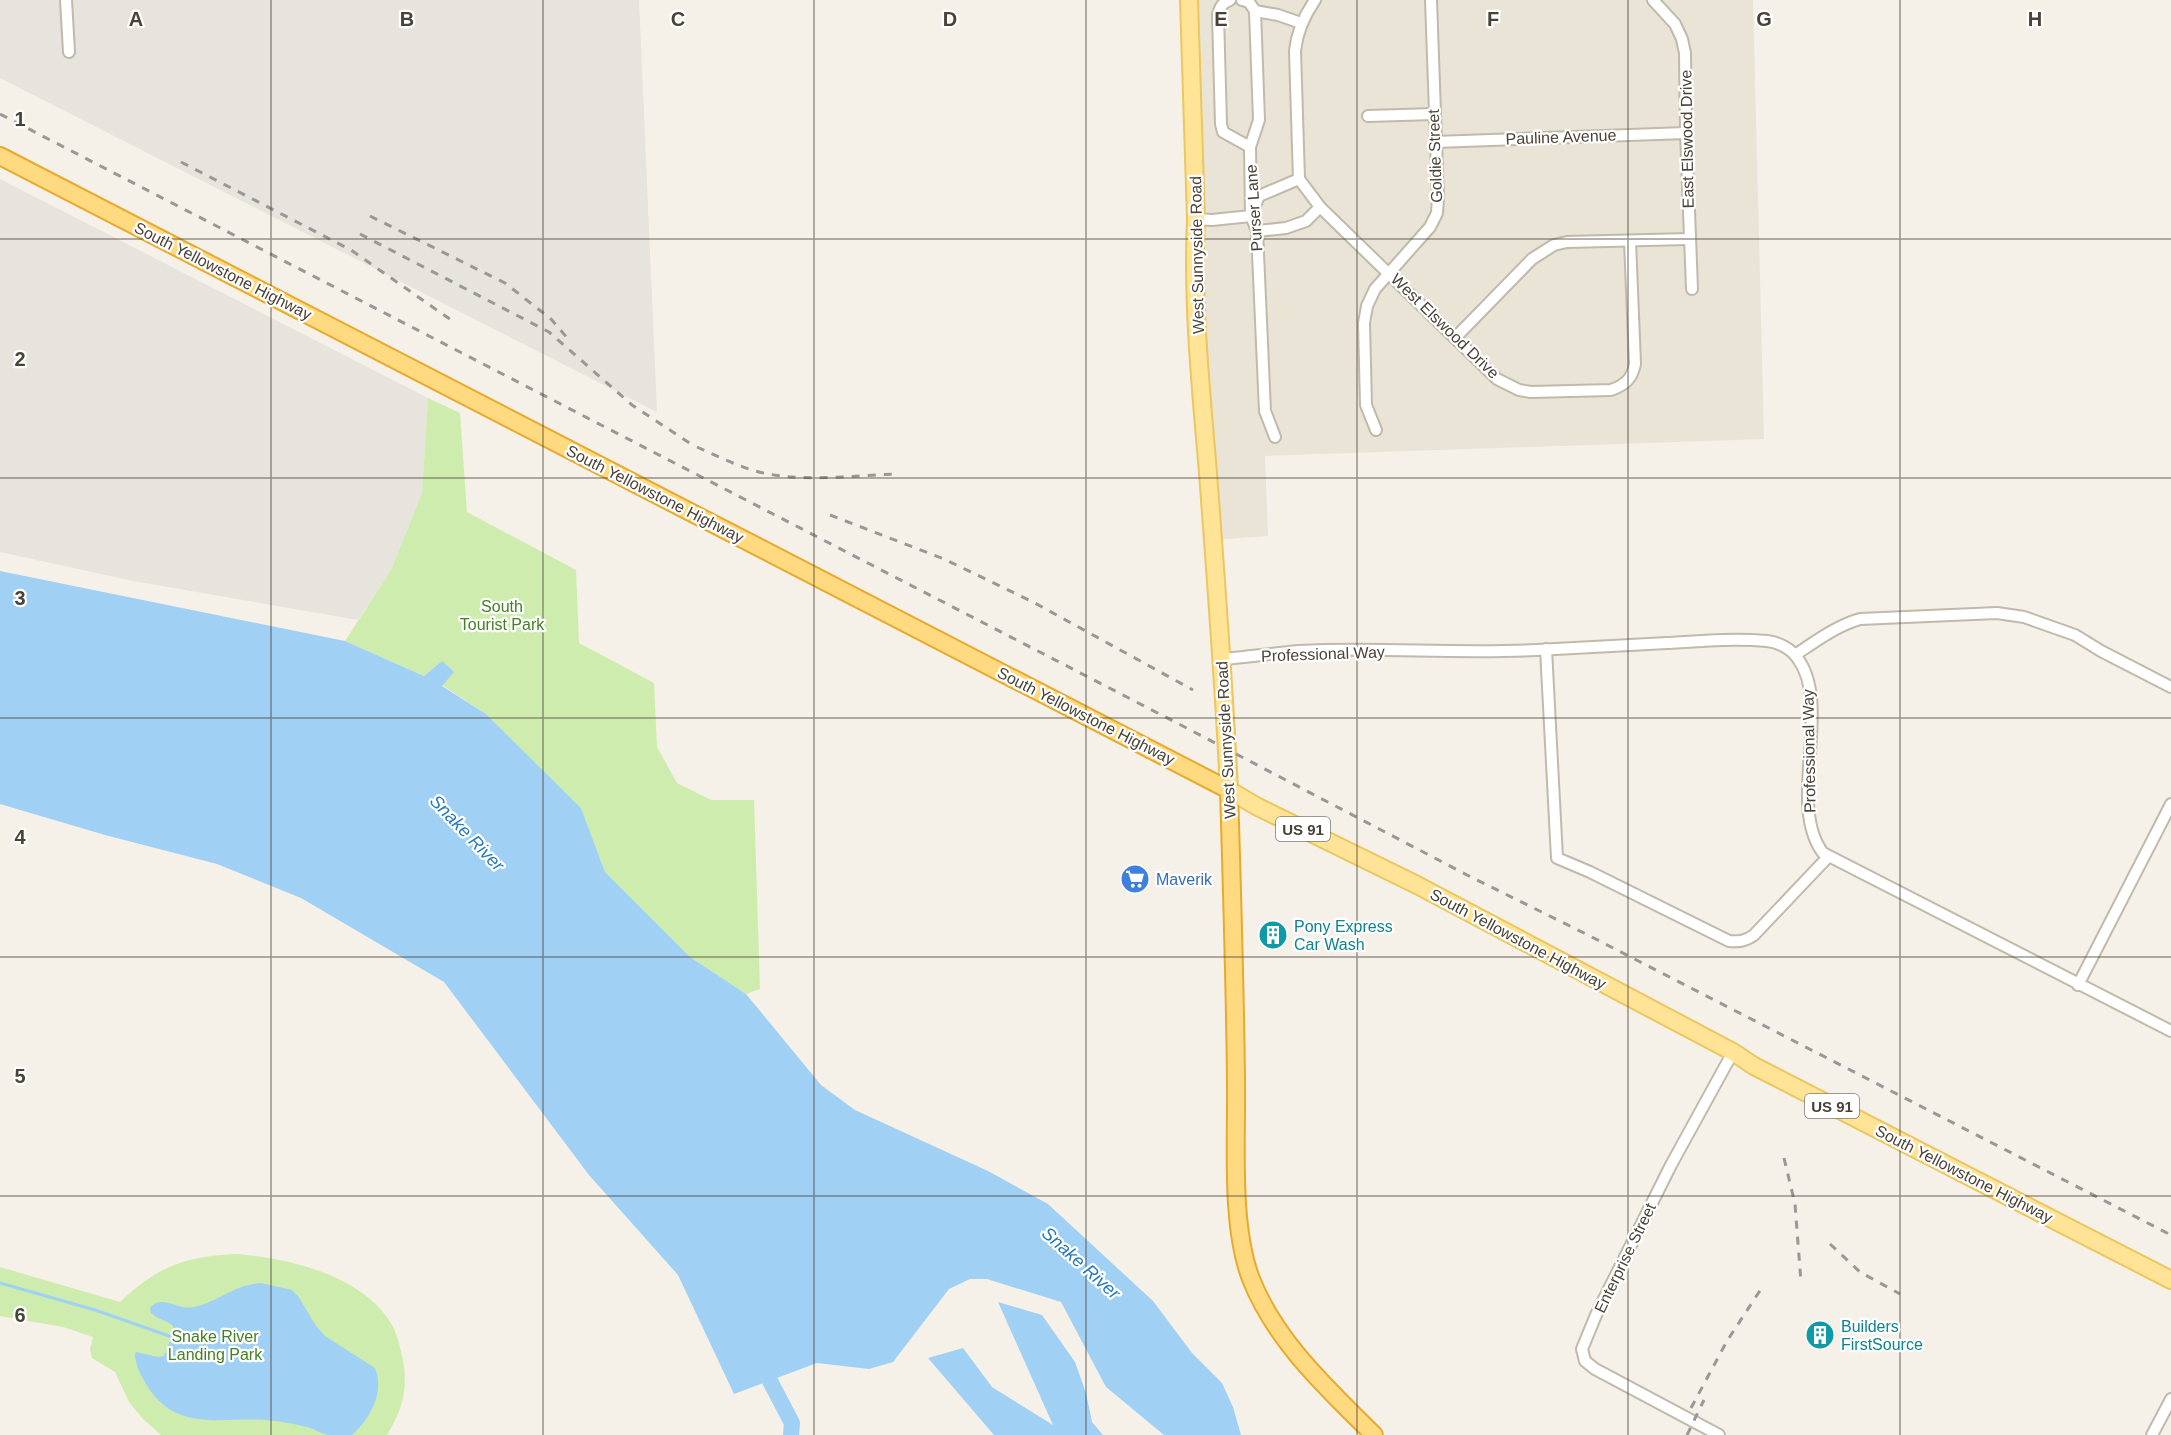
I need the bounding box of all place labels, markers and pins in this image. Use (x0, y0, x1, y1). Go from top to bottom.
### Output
supermarket icon: Maverik (1119, 863, 1151, 895)
place label: Maverik (1156, 871, 1213, 888)
place label: Pony Express Car Wash (1294, 918, 1393, 953)
building icon: Pony Express Car Wash (1257, 919, 1289, 951)
place label: Builders FirstSource (1841, 1318, 1923, 1353)
building icon: Builders FirstSource (1804, 1319, 1836, 1351)

